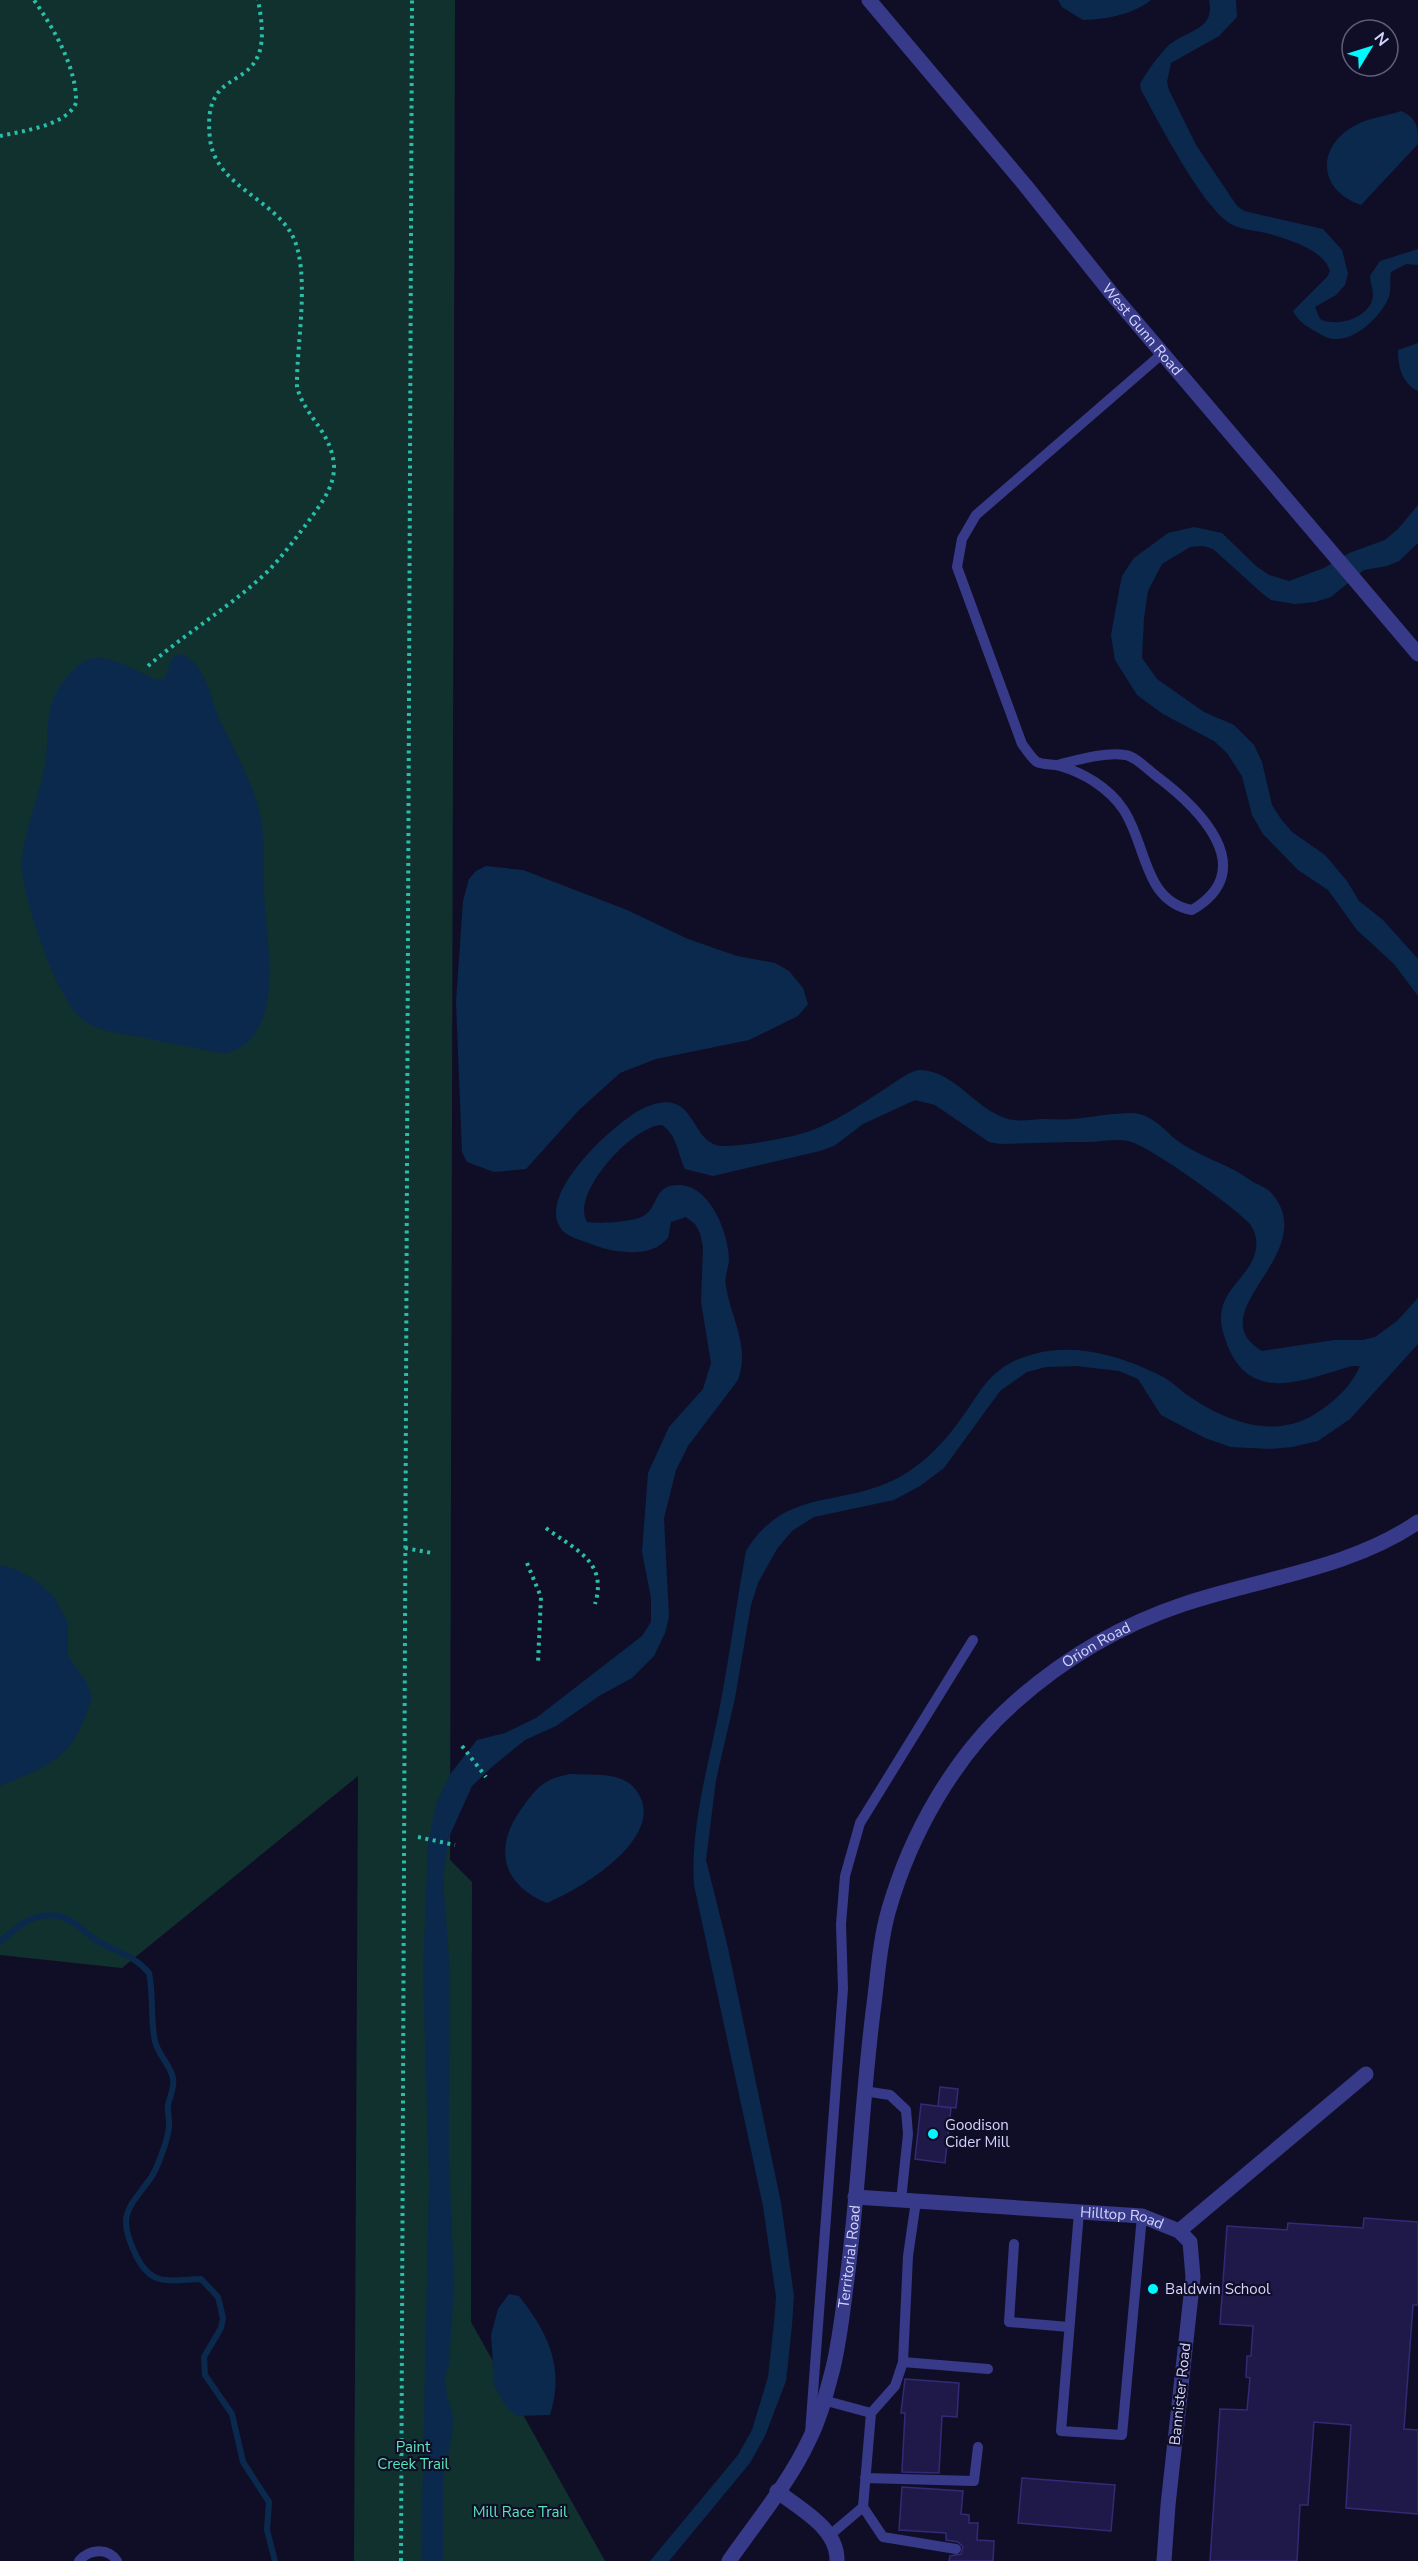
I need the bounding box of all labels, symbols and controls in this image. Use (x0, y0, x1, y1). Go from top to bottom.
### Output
north arrow (1340, 18, 1400, 78)
text: N (1369, 28, 1393, 51)
street label: West Gunn Road (1097, 279, 1187, 380)
street label: Orion Road (1058, 1617, 1134, 1673)
place label: Goodison Cider Mill (945, 2115, 1010, 2152)
marker: Goodison Cider Mill (926, 2127, 940, 2141)
street label: Hilltop Road (1079, 2202, 1167, 2234)
street label: Territorial Road (833, 2204, 865, 2309)
place label: Baldwin School (1165, 2279, 1271, 2299)
marker: Baldwin School (1146, 2282, 1160, 2296)
street label: Bannister Road (1165, 2342, 1195, 2446)
park label: Paint Creek Trail (377, 2437, 449, 2474)
park label: Mill Race Trail (473, 2502, 568, 2522)

